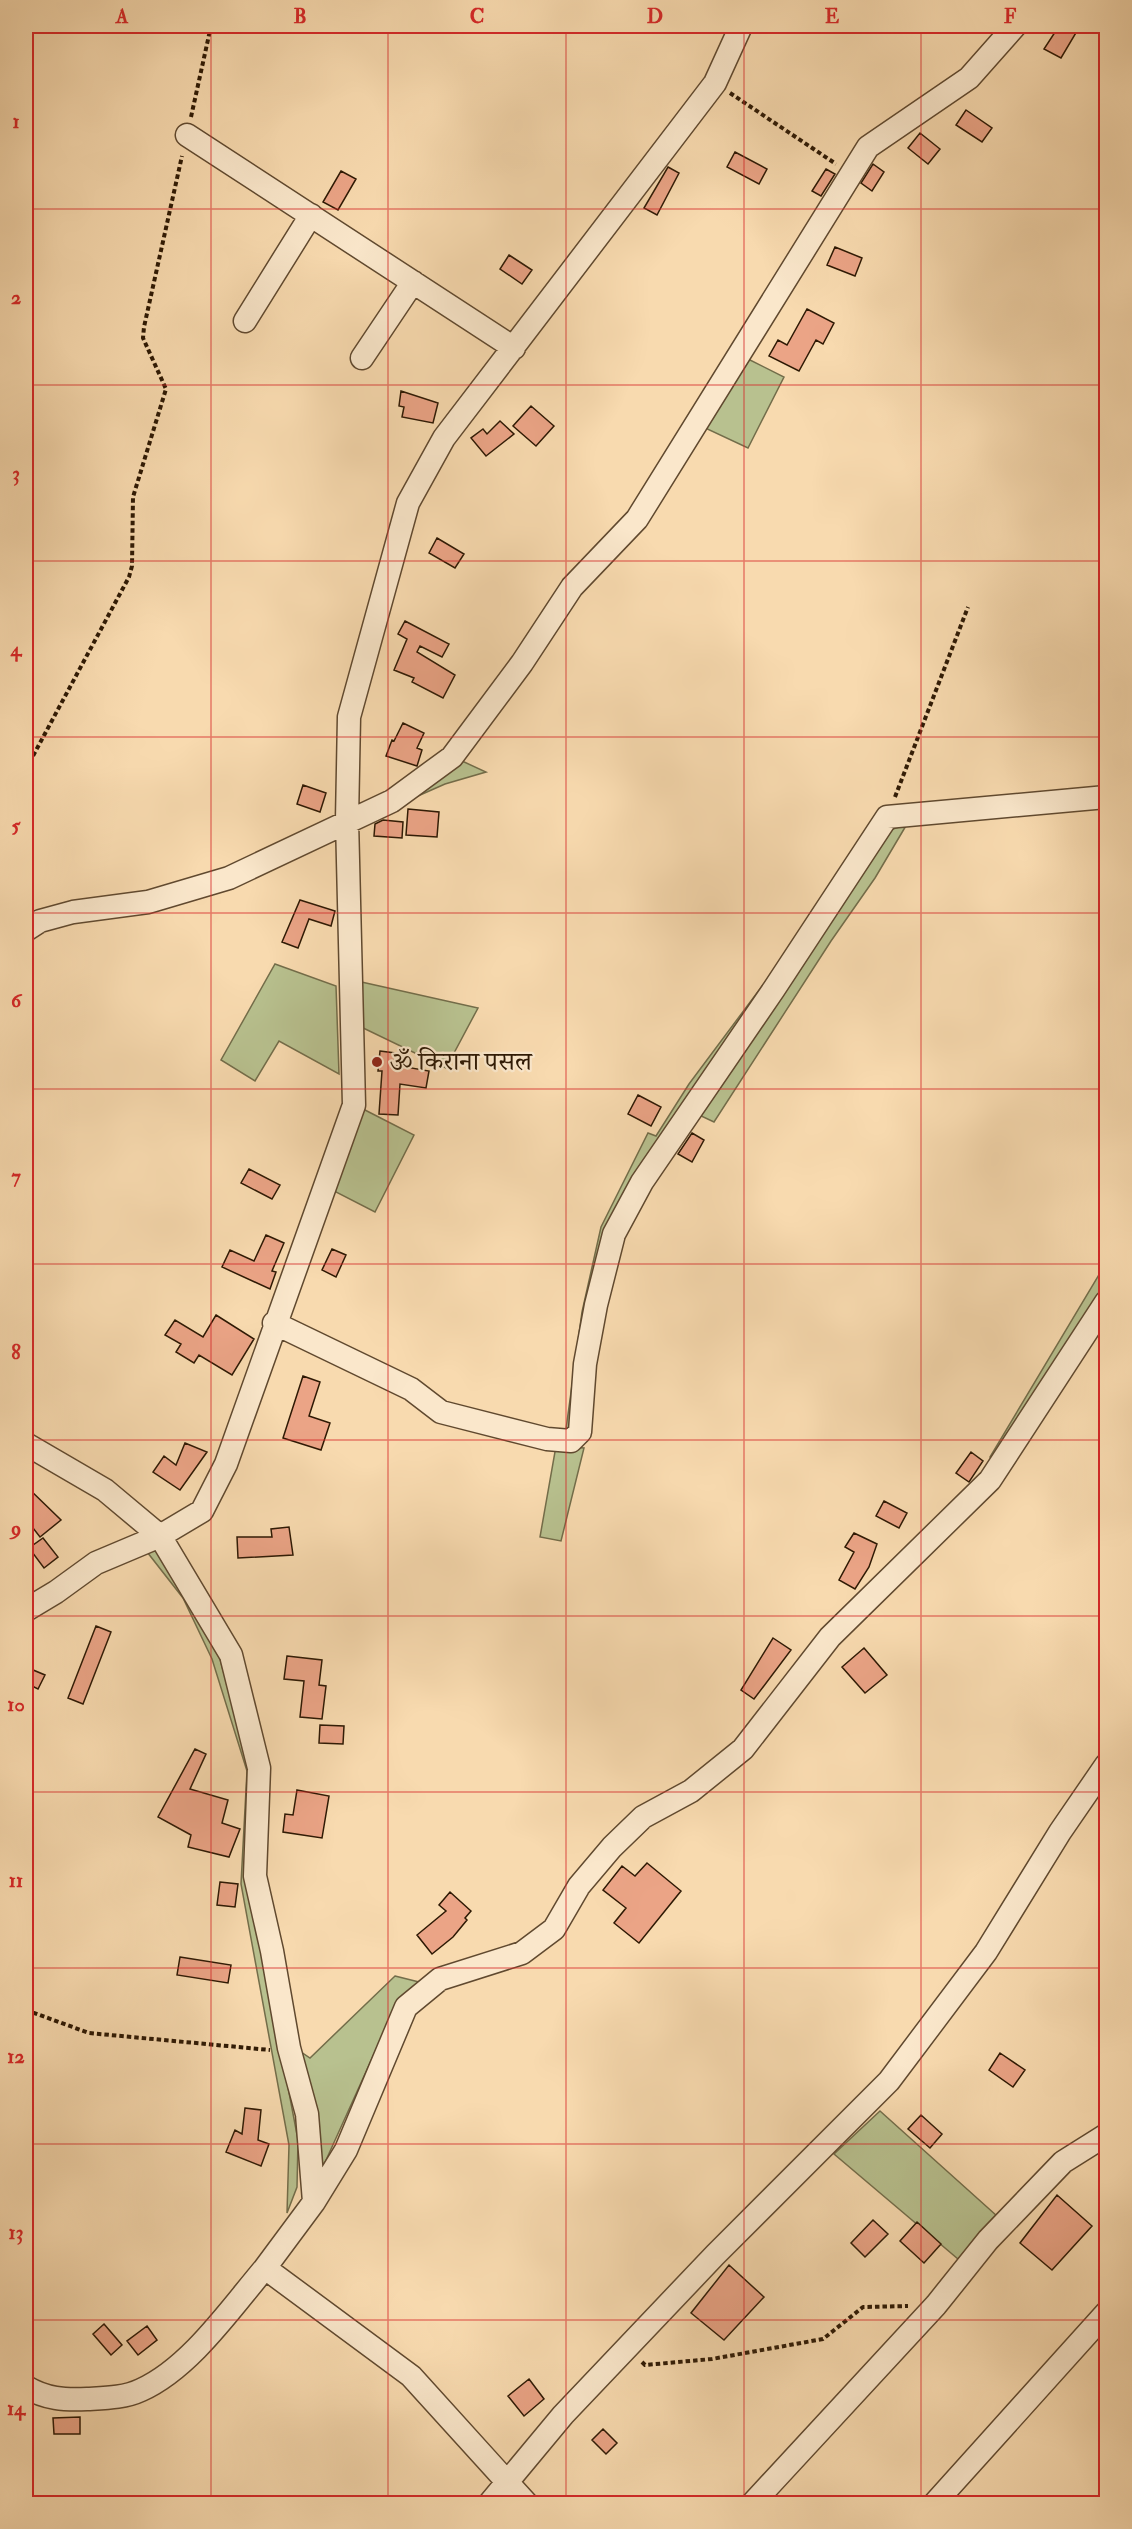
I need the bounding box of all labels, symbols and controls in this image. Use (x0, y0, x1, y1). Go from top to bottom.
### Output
text: A (115, 4, 129, 29)
text: B (293, 4, 307, 29)
text: C (470, 4, 484, 29)
text: D (647, 4, 663, 29)
text: E (825, 4, 840, 29)
text: F (1004, 4, 1017, 29)
text: 1 (12, 109, 20, 134)
text: 2 (11, 285, 21, 310)
text: 3 (12, 461, 20, 486)
text: 4 (10, 637, 23, 662)
text: 5 (12, 813, 22, 838)
text: 6 (11, 988, 23, 1013)
place label: ॐ किराना पसल (389, 1046, 534, 1078)
marker: ॐ किराना पसल (370, 1055, 384, 1069)
text: 7 (11, 1164, 21, 1189)
text: 8 (11, 1340, 21, 1365)
text: 9 (9, 1516, 21, 1541)
text: 10 (7, 1692, 25, 1717)
text: 11 (9, 1868, 23, 1893)
text: 12 (7, 2044, 25, 2069)
text: 13 (9, 2220, 23, 2245)
text: 14 (7, 2396, 26, 2421)

